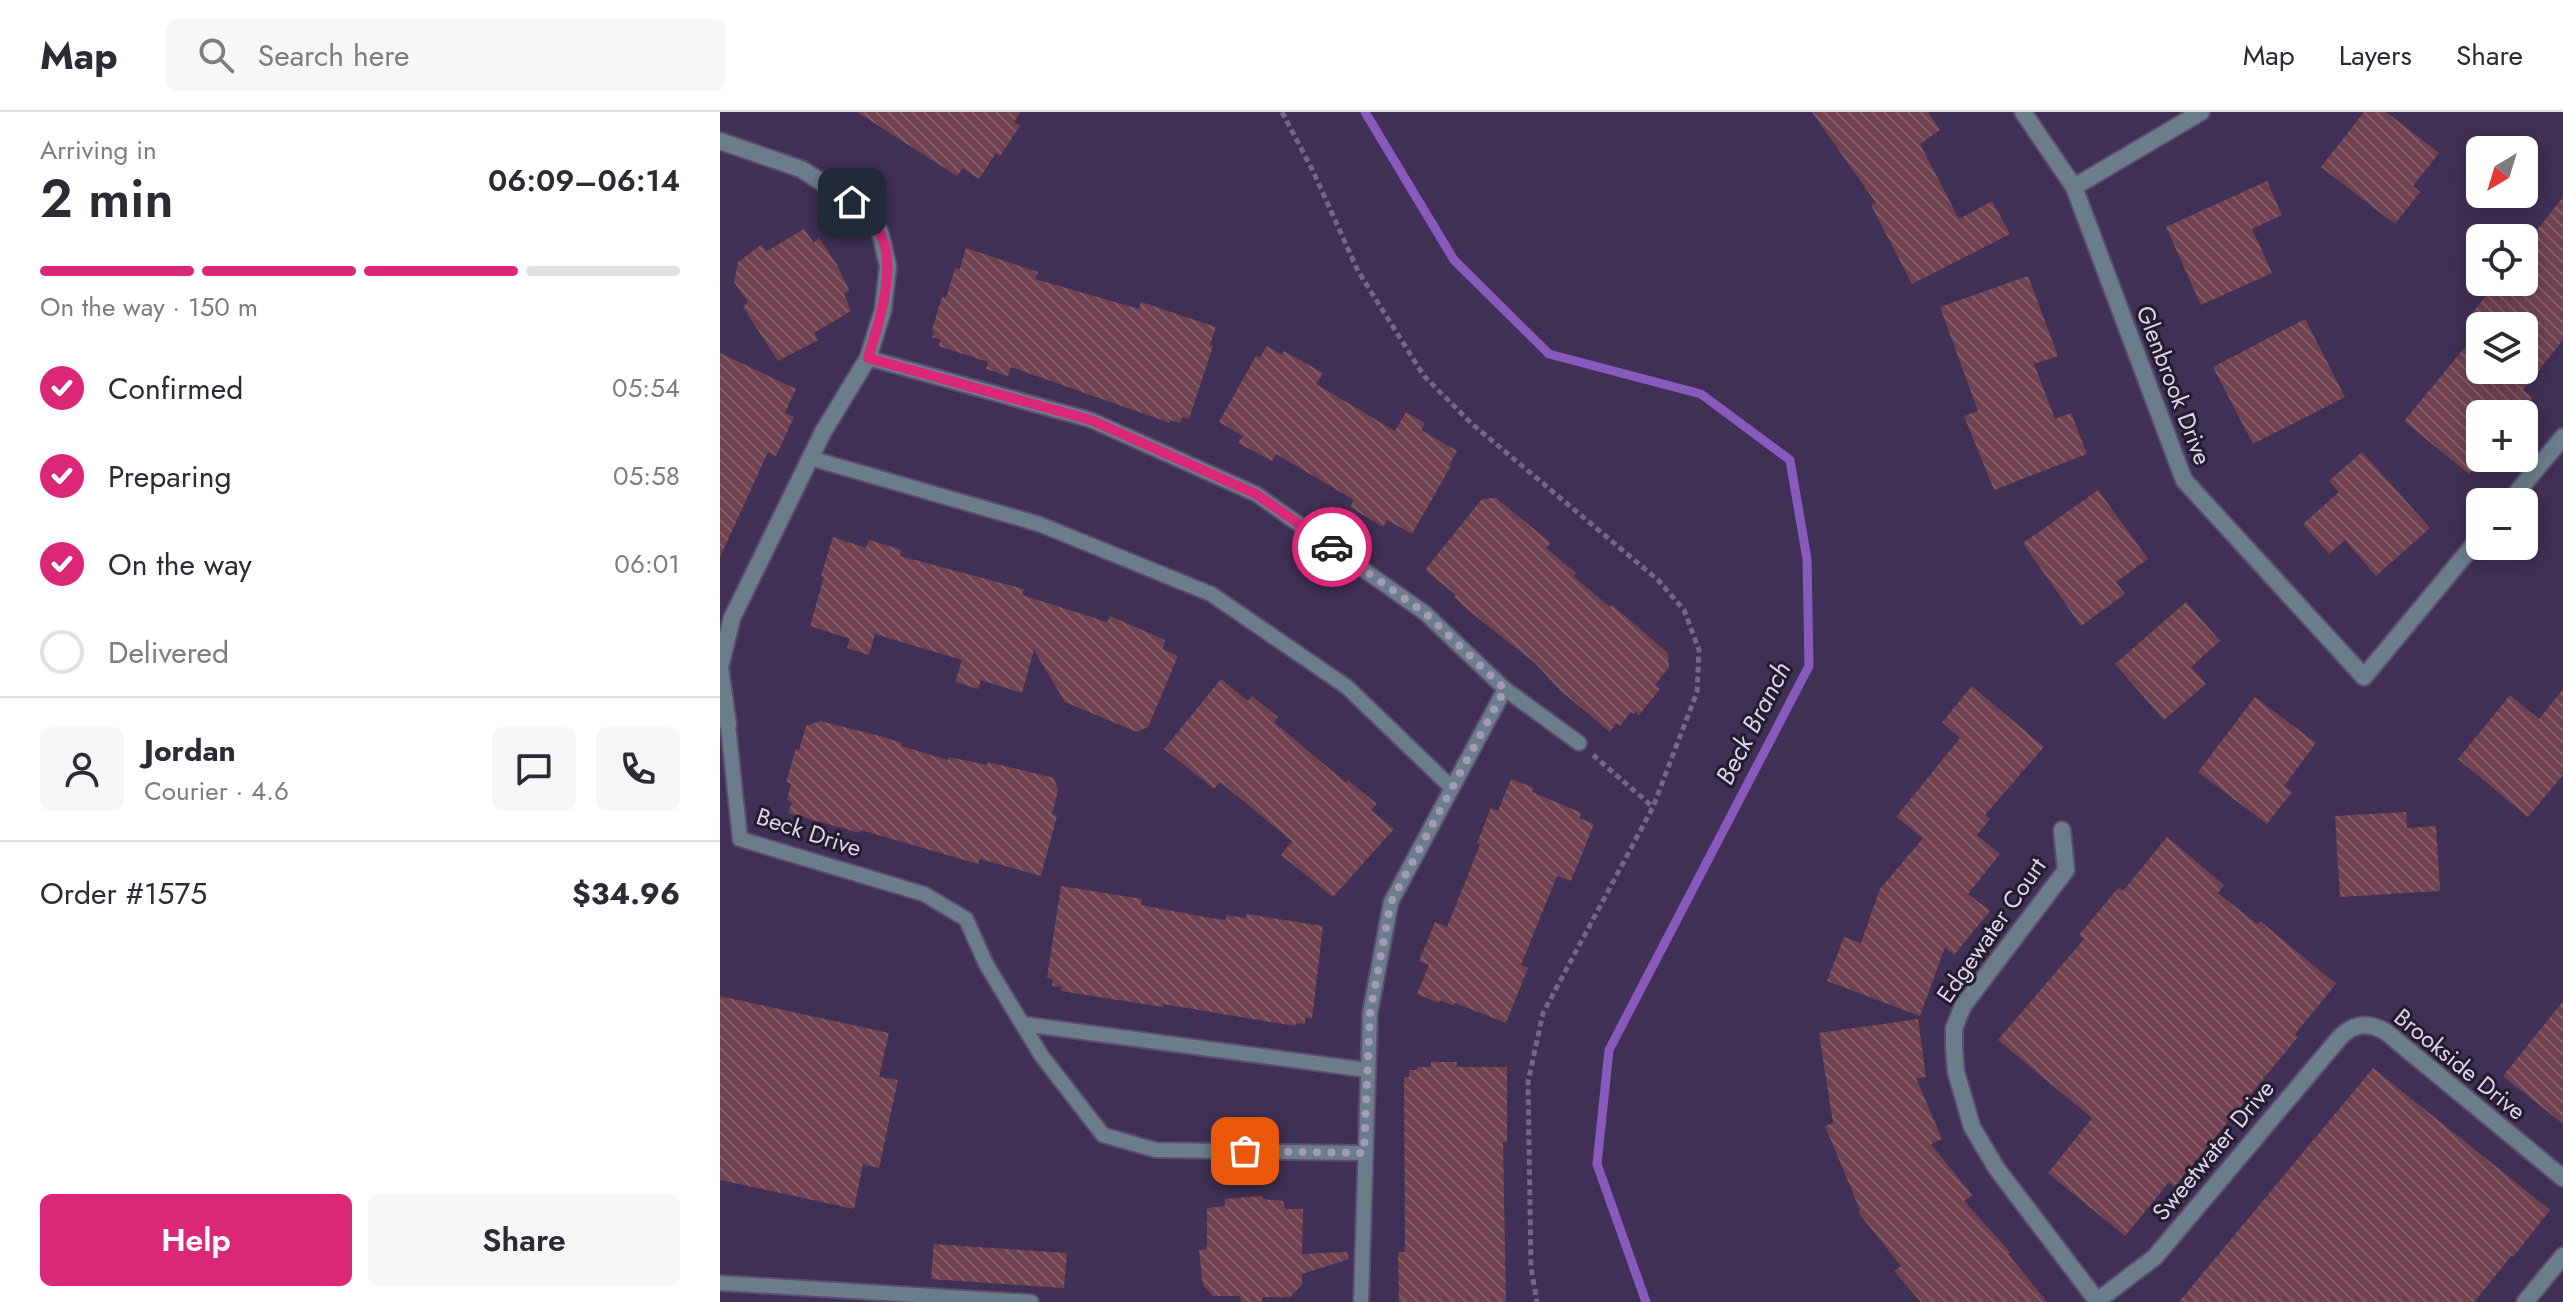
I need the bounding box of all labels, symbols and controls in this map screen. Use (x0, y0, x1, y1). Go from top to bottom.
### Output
search box (166, 19, 726, 91)
text: Map (40, 28, 118, 83)
icon: search (194, 33, 238, 77)
text: Search here (258, 34, 410, 77)
text: Map (2243, 35, 2295, 76)
text: Layers (2339, 35, 2412, 76)
text: Share (2456, 35, 2523, 76)
text: Arriving in (40, 131, 157, 169)
north arrow (2466, 136, 2538, 208)
map controls (2466, 136, 2538, 560)
text: 06:09–06:14 (488, 159, 680, 202)
text: 2 min (40, 161, 173, 237)
pin (818, 168, 886, 236)
icon: home (830, 180, 874, 224)
button: locate (2466, 224, 2538, 296)
text: On the way · 150 m (40, 288, 258, 326)
street label: Glenbrook Drive (2128, 300, 2220, 470)
button: layers (2466, 312, 2538, 384)
icon: check (40, 366, 84, 410)
text: Confirmed (108, 367, 243, 410)
text: 05:54 (612, 369, 680, 407)
button: + (2466, 400, 2538, 472)
icon: check (40, 454, 84, 498)
text: Preparing (108, 455, 232, 498)
text: 05:58 (613, 457, 680, 495)
button: − (2466, 488, 2538, 560)
courier (1292, 507, 1372, 587)
icon: car (1310, 525, 1354, 569)
icon: check (40, 542, 84, 586)
text: On the way (108, 543, 252, 586)
text: 06:01 (614, 545, 680, 583)
text: Delivered (108, 631, 229, 674)
water label: Beck Branch (1706, 655, 1800, 791)
button: person (40, 727, 124, 811)
button: chat (492, 727, 576, 811)
button: phone (596, 727, 680, 811)
text: Jordan (144, 729, 236, 772)
text: Courier · 4.6 (144, 772, 289, 810)
street label: Beck Drive (752, 799, 866, 865)
street label: Edgewater Court (1928, 850, 2054, 1010)
text: Order #1575 (40, 872, 207, 915)
text: $34.96 (572, 872, 680, 915)
street label: Brookside Drive (2387, 1000, 2533, 1128)
street label: Sweetwater Drive (2144, 1072, 2282, 1228)
pin (1211, 1117, 1279, 1185)
icon: bag (1223, 1129, 1267, 1173)
button: Help (40, 1194, 352, 1286)
button: Share (368, 1194, 680, 1286)

